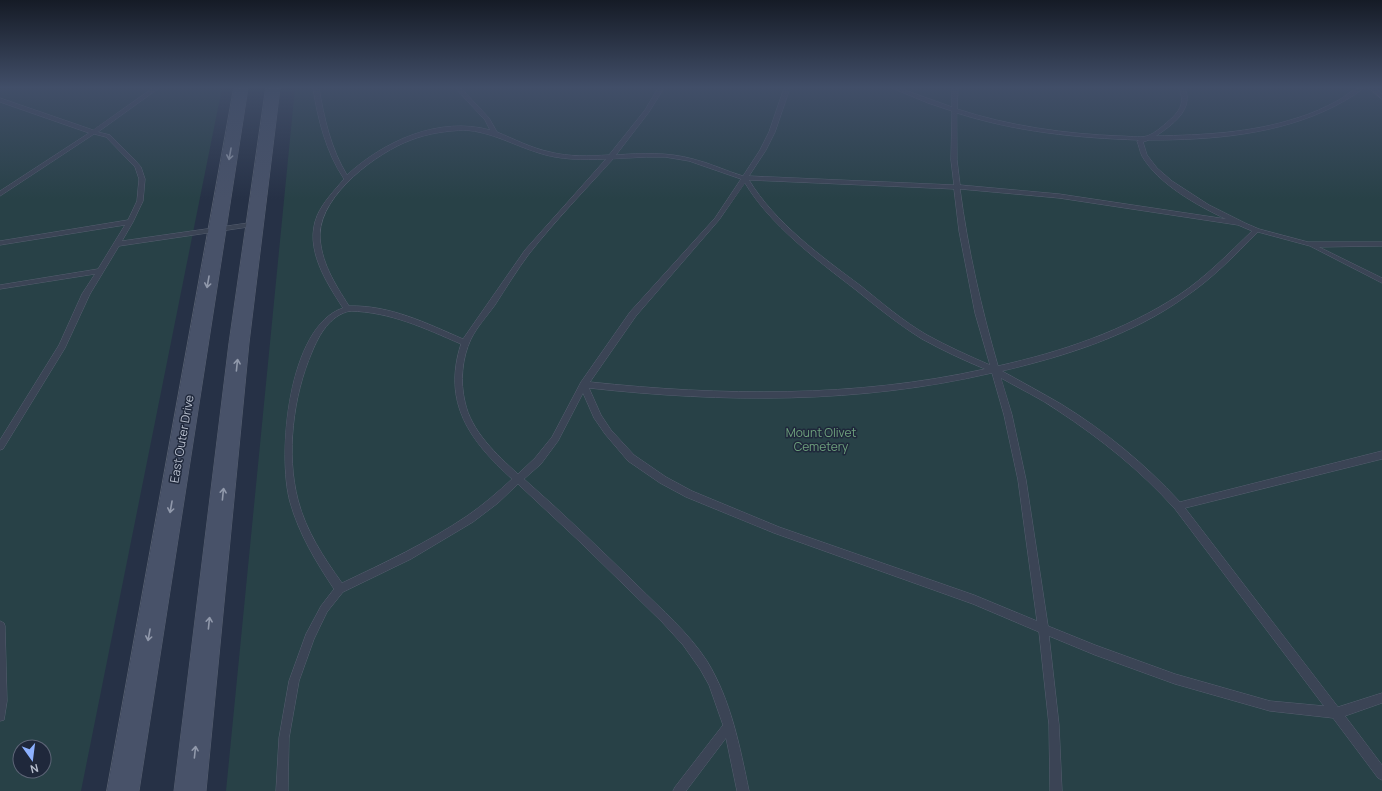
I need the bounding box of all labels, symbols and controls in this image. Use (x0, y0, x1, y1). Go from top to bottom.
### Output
one-way arrow (226, 147, 234, 160)
one-way arrow (204, 275, 212, 288)
one-way arrow (233, 358, 240, 371)
street label: East Outer Drive (165, 394, 198, 484)
park label: Mount Olivet Cemetery (786, 424, 856, 455)
one-way arrow (219, 488, 226, 501)
one-way arrow (166, 500, 174, 513)
one-way arrow (205, 617, 212, 630)
one-way arrow (145, 628, 153, 641)
north arrow (12, 739, 52, 779)
one-way arrow (191, 746, 198, 759)
text: N (29, 761, 40, 777)

